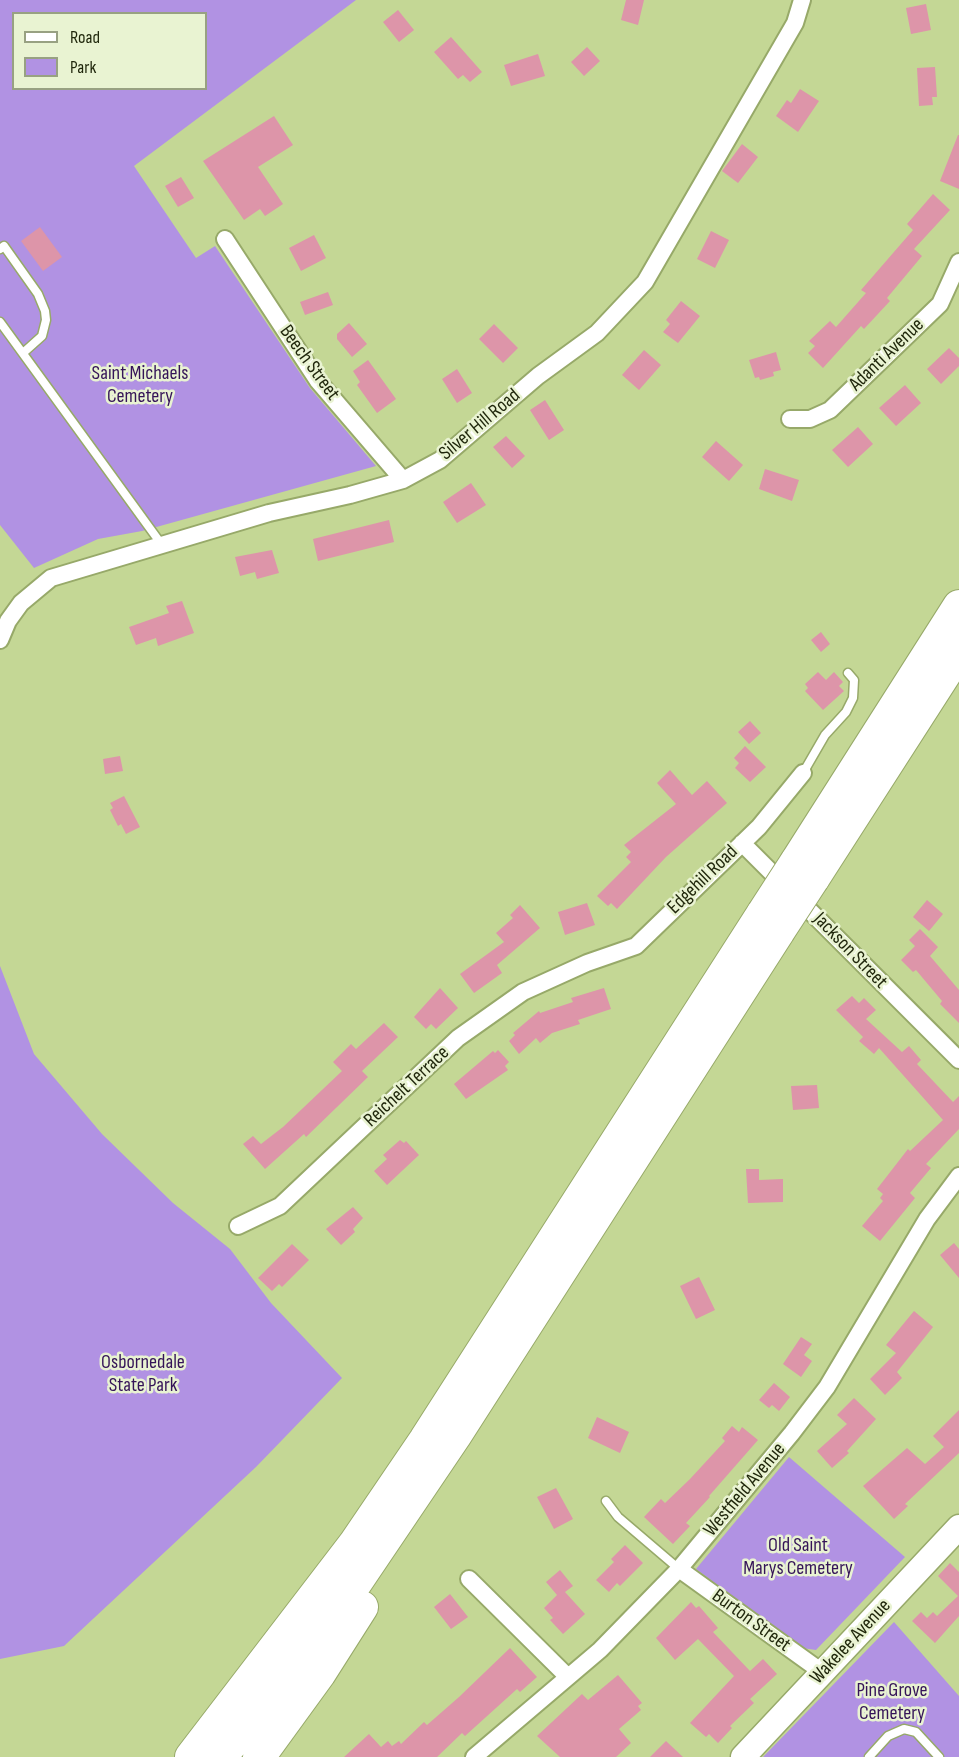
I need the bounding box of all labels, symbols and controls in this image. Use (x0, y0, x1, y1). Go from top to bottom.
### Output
legend (12, 12, 207, 90)
text: Road (70, 27, 100, 48)
text: Park (70, 57, 96, 78)
street label: Adanti Avenue (845, 313, 929, 397)
street label: Beech Street (274, 321, 344, 405)
park label: Saint Michaels Cemetery (92, 362, 188, 409)
street label: Silver Hill Road (435, 384, 525, 466)
street label: Edgehill Road (663, 841, 743, 919)
street label: Jackson Street (808, 908, 892, 994)
street label: Reichelt Terrace (359, 1041, 455, 1133)
park label: Osbornedale State Park (101, 1351, 185, 1398)
street label: Westfield Avenue (699, 1438, 791, 1542)
park label: Old Saint Marys Cemetery (743, 1534, 853, 1581)
street label: Burton Street (707, 1584, 795, 1658)
street label: Wakelee Avenue (806, 1595, 896, 1689)
park label: Pine Grove Cemetery (856, 1679, 928, 1726)

